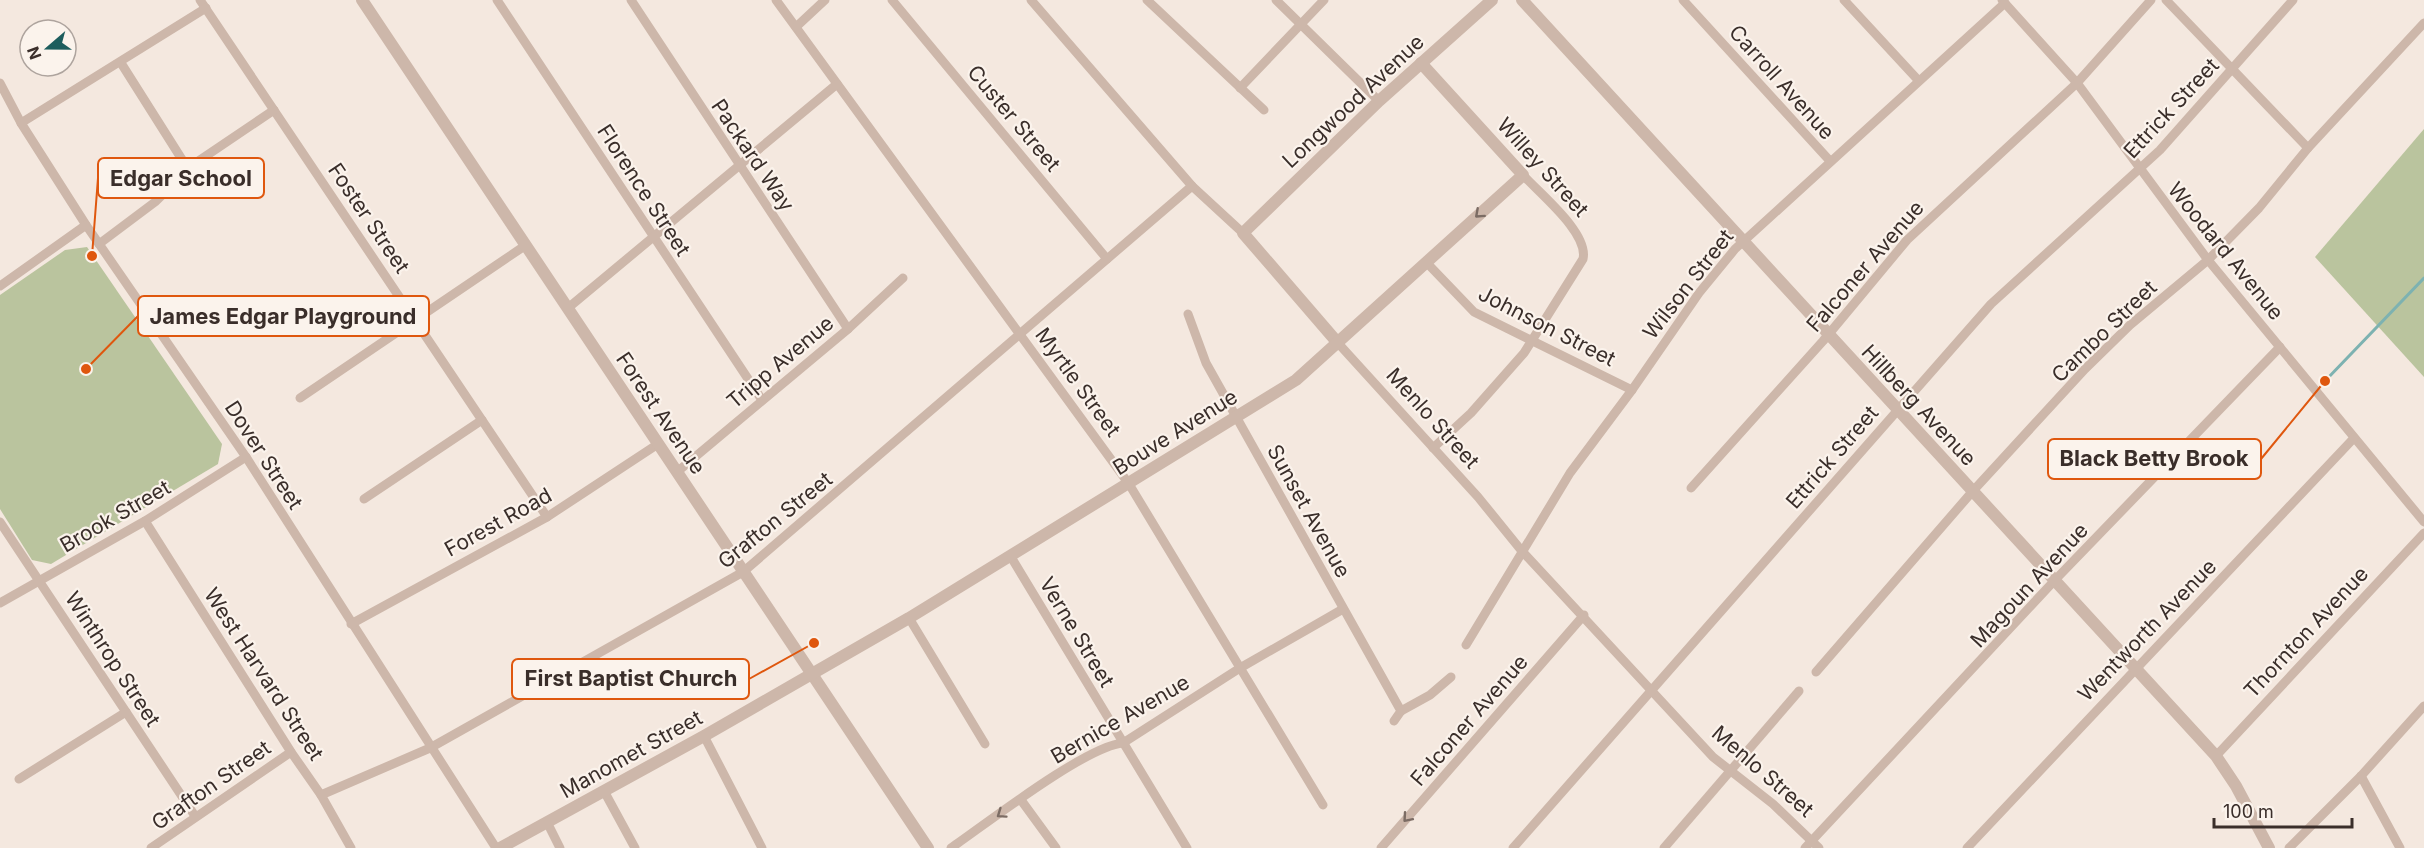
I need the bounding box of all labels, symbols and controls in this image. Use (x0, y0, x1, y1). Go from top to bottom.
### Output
north arrow (18, 18, 78, 78)
street label: Carroll Avenue (1724, 20, 1840, 144)
street label: Longwood Avenue (1277, 29, 1429, 173)
text: N (22, 44, 45, 62)
street label: Ettrick Street (2118, 53, 2224, 163)
street label: Custer Street (962, 60, 1066, 176)
street label: Packard Way (706, 94, 800, 216)
street label: Willey Street (1492, 112, 1594, 222)
street label: Florence Street (592, 120, 696, 261)
callout: Edgar School (98, 158, 264, 198)
street label: Foster Street (323, 158, 415, 278)
text: Edgar School (110, 165, 252, 191)
street label: Woodard Avenue (2163, 177, 2289, 325)
street label: Falconer Avenue (1801, 195, 1929, 337)
one-way arrow (1475, 207, 1486, 218)
street label: Wilson Street (1637, 224, 1739, 344)
street label: Cambo Street (2046, 275, 2162, 387)
street label: Johnson Street (1474, 281, 1620, 371)
callout: James Edgar Playground (138, 296, 429, 336)
text: James Edgar Playground (150, 303, 416, 329)
street label: Tripp Avenue (722, 310, 838, 414)
street label: Myrtle Street (1030, 323, 1126, 441)
street label: Hillberg Avenue (1857, 339, 1981, 471)
street label: Forest Avenue (611, 347, 711, 479)
street label: Menlo Street (1381, 363, 1485, 473)
street label: Bouve Avenue (1108, 384, 1242, 480)
street label: Dover Street (220, 396, 308, 514)
street label: Ettrick Street (1781, 400, 1883, 513)
callout: Black Betty Brook (2048, 439, 2261, 479)
street label: Sunset Avenue (1262, 440, 1356, 582)
text: Black Betty Brook (2060, 445, 2249, 471)
street label: Grafton Street (713, 466, 837, 574)
street label: Brook Street (55, 474, 175, 558)
street label: Forest Road (440, 482, 556, 562)
street label: Magoun Avenue (1965, 518, 2093, 652)
street label: Wentworth Avenue (2073, 554, 2221, 706)
street label: Thornton Avenue (2239, 561, 2373, 703)
street label: Verne Street (1034, 573, 1120, 692)
street label: West Harvard Street (199, 583, 329, 765)
street label: Winthrop Street (60, 587, 166, 731)
street label: Falconer Avenue (1405, 649, 1533, 791)
callout: First Baptist Church (512, 659, 749, 699)
text: First Baptist Church (525, 665, 737, 691)
street label: Bernice Avenue (1046, 669, 1194, 769)
street label: Manomet Street (556, 705, 706, 803)
street label: Menlo Street (1707, 720, 1819, 822)
street label: Grafton Street (147, 735, 275, 835)
scale bar (2214, 791, 2352, 829)
text: 100 m (2223, 801, 2274, 822)
one-way arrow (996, 807, 1007, 818)
one-way arrow (1403, 811, 1414, 822)

